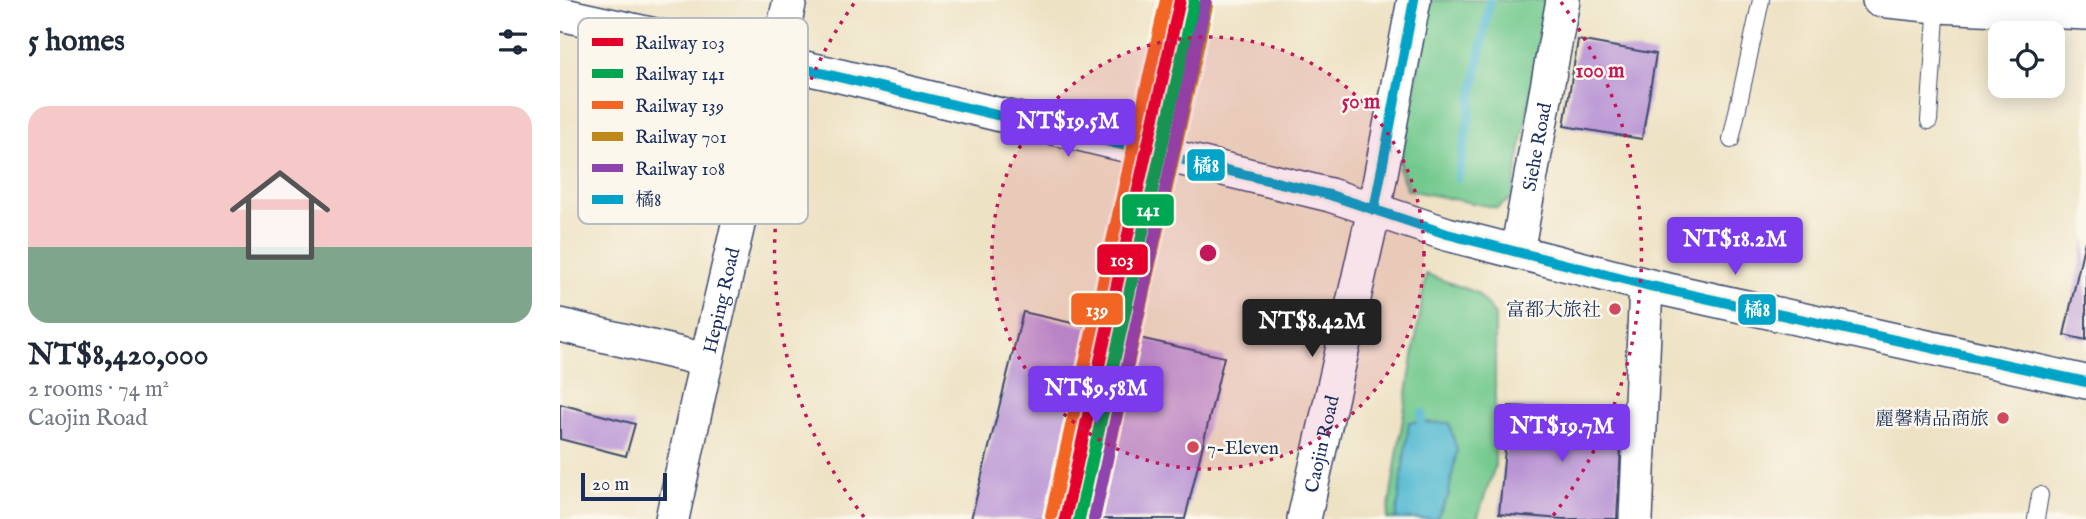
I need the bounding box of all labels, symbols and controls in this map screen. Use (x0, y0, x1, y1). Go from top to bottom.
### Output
legend (578, 18, 808, 224)
map controls (1988, 21, 2065, 98)
button: locate (1988, 21, 2065, 98)
text: 5 homes (28, 23, 125, 61)
icon: filters (494, 23, 532, 61)
text: Railway 103 (635, 32, 725, 56)
text: 100 m (1575, 58, 1625, 85)
text: Railway 141 (635, 63, 725, 87)
text: 50 m (1342, 89, 1381, 116)
text: Railway 139 (635, 95, 724, 119)
pin: NT$19.5M (996, 100, 1140, 159)
street label: Siehe Road (1518, 100, 1558, 193)
text: NT$19.5M (1017, 107, 1119, 136)
text: Railway 701 (635, 126, 727, 150)
line badge: 橘8 (1186, 148, 1226, 182)
icon: home (217, 152, 343, 278)
text: 橘8 (1193, 155, 1219, 179)
text: Railway 108 (635, 158, 725, 182)
text: 橘8 (635, 189, 661, 213)
line badge: 141 (1121, 193, 1175, 227)
text: 141 (1136, 199, 1160, 223)
pin: NT$18.2M (1663, 218, 1807, 277)
text: NT$18.2M (1683, 225, 1787, 254)
centre of rings (1196, 241, 1220, 265)
line badge: 103 (1096, 243, 1149, 276)
street label: Heping Road (699, 245, 746, 356)
text: 103 (1110, 249, 1134, 273)
line badge: 139 (1070, 292, 1124, 326)
line badge: 橘8 (1737, 293, 1777, 326)
text: 139 (1086, 299, 1108, 323)
place label: 富都大旅社 (1506, 299, 1601, 323)
text: 橘8 (1744, 299, 1770, 323)
pin: NT$8.42M (1240, 300, 1384, 359)
marker: 富都大旅社 (1607, 301, 1623, 317)
text: NT$8.42M (1258, 307, 1366, 336)
text: NT$8,420,000 (28, 337, 209, 375)
pin: NT$9.58M (1024, 366, 1168, 426)
text: NT$9.58M (1044, 374, 1148, 403)
text: 2 rooms · 74 m² (28, 375, 169, 404)
street label: Caojin Road (1300, 393, 1346, 495)
text: Caojin Road (28, 404, 148, 433)
pin: NT$19.7M (1490, 405, 1634, 464)
place label: 麗馨精品商旅 (1875, 408, 1989, 432)
marker: 麗馨精品商旅 (1995, 410, 2011, 426)
text: NT$19.7M (1510, 412, 1614, 441)
place label: 7-Eleven (1207, 437, 1279, 461)
marker: 7-Eleven (1185, 439, 1201, 455)
scale bar (581, 470, 667, 502)
text: 20 m (592, 473, 629, 497)

